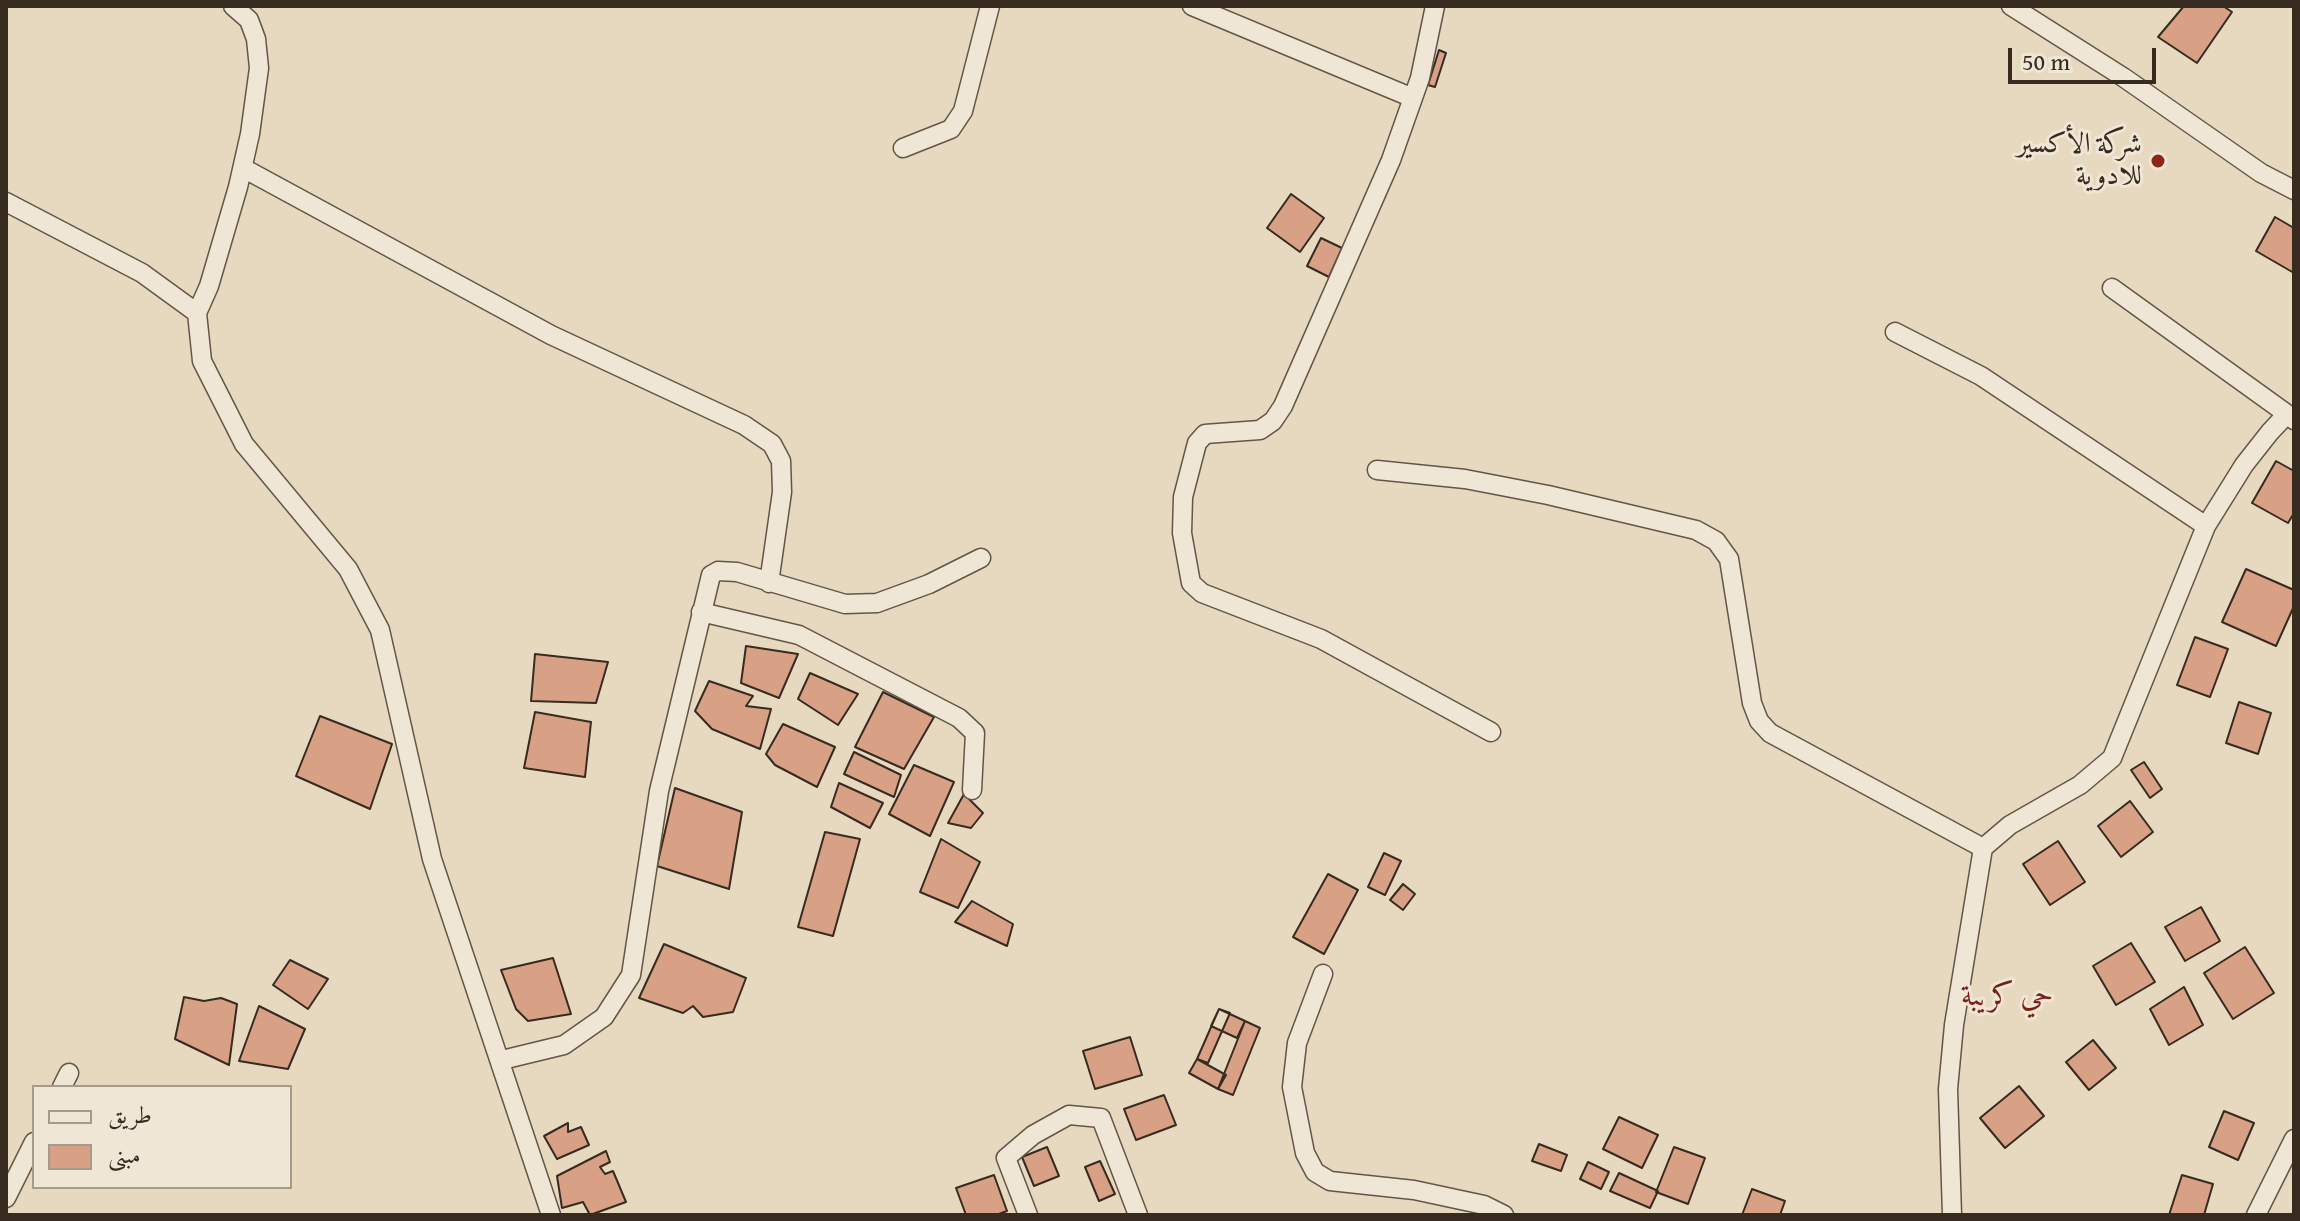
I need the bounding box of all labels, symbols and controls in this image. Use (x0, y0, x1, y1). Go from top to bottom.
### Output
scale bar (2012, 32, 2160, 82)
text: 50 m (2022, 44, 2070, 79)
place label: شركة الأكسير للادوية (2017, 128, 2142, 194)
marker: شركة الأكسير للادوية (2149, 152, 2167, 170)
district label: حي كريبة (1961, 979, 2053, 1015)
legend (32, 1085, 292, 1189)
text: طريق (108, 1097, 152, 1132)
text: مبنى (108, 1137, 141, 1172)

